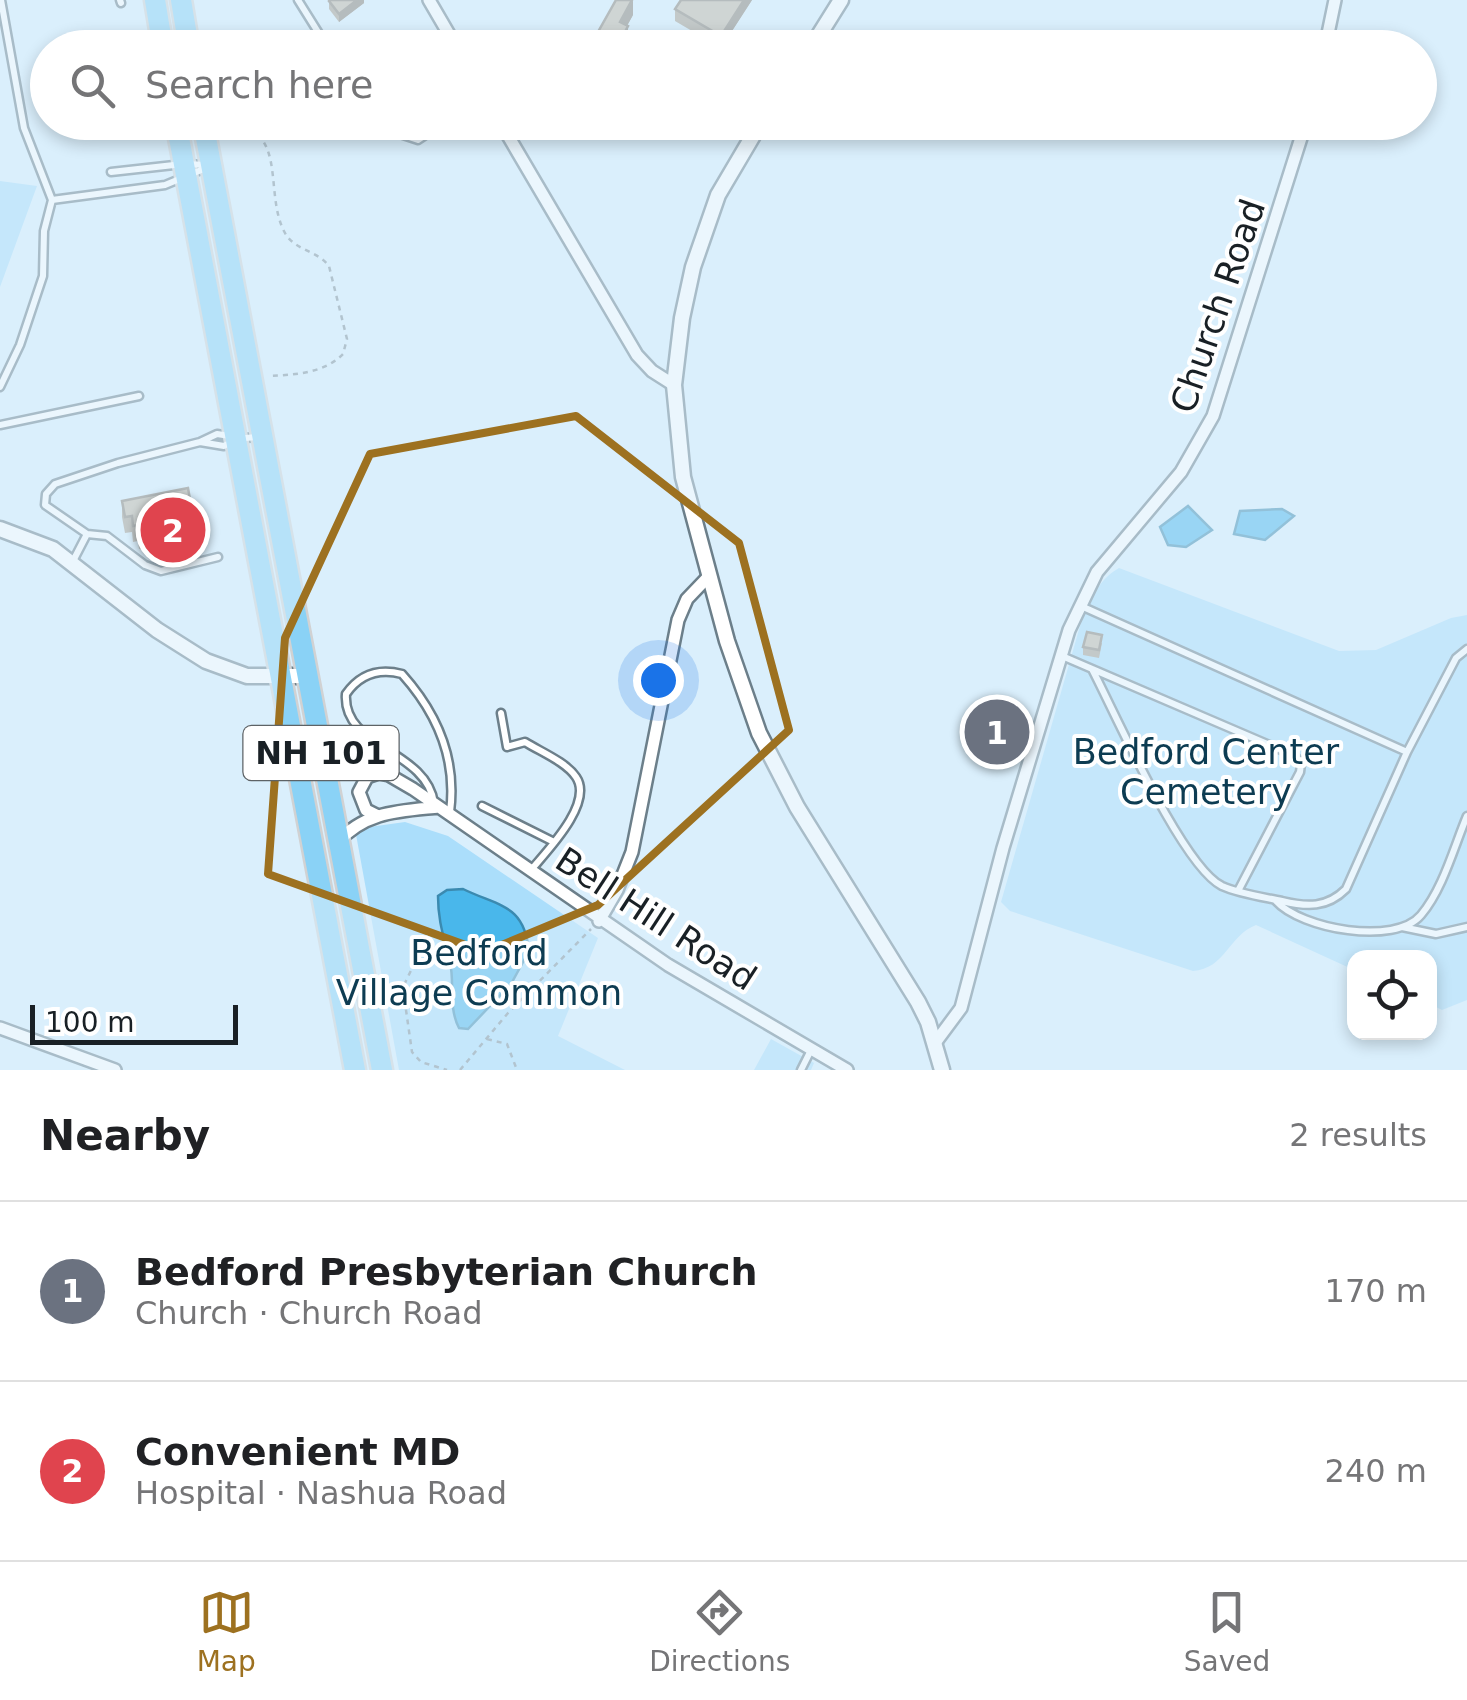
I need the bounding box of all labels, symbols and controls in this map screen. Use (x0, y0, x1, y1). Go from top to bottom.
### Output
search box (30, 30, 1437, 140)
icon: search (65, 58, 120, 113)
text: Search here (145, 63, 373, 107)
street label: Church Road (1163, 194, 1273, 418)
pin: 2 (140, 492, 206, 568)
your location (633, 655, 684, 706)
pin: 1 (964, 694, 1030, 770)
road number: NH 101 (244, 726, 398, 780)
park label: Bedford Center Cemetery (1073, 732, 1340, 812)
street label: Bell Hill Road (548, 839, 764, 999)
park label: Bedford Village Common (336, 933, 622, 1013)
map controls (1347, 950, 1437, 1040)
button: locate (1347, 950, 1437, 1040)
scale bar (30, 1000, 238, 1044)
text: 100 m (45, 1006, 135, 1039)
text: Nearby (40, 1111, 210, 1160)
text: 2 results (1289, 1116, 1427, 1154)
text: Bedford Presbyterian Church (135, 1250, 758, 1294)
text: 1 (61, 1272, 84, 1310)
text: 170 m (1325, 1272, 1427, 1310)
text: Church · Church Road (135, 1294, 482, 1332)
text: Convenient MD (135, 1430, 460, 1474)
text: 2 (61, 1452, 84, 1490)
text: 240 m (1325, 1452, 1427, 1490)
text: Hospital · Nashua Road (135, 1474, 507, 1512)
tab: Map (197, 1585, 256, 1678)
tab: Directions (649, 1585, 790, 1678)
tab: Saved (1184, 1585, 1270, 1678)

